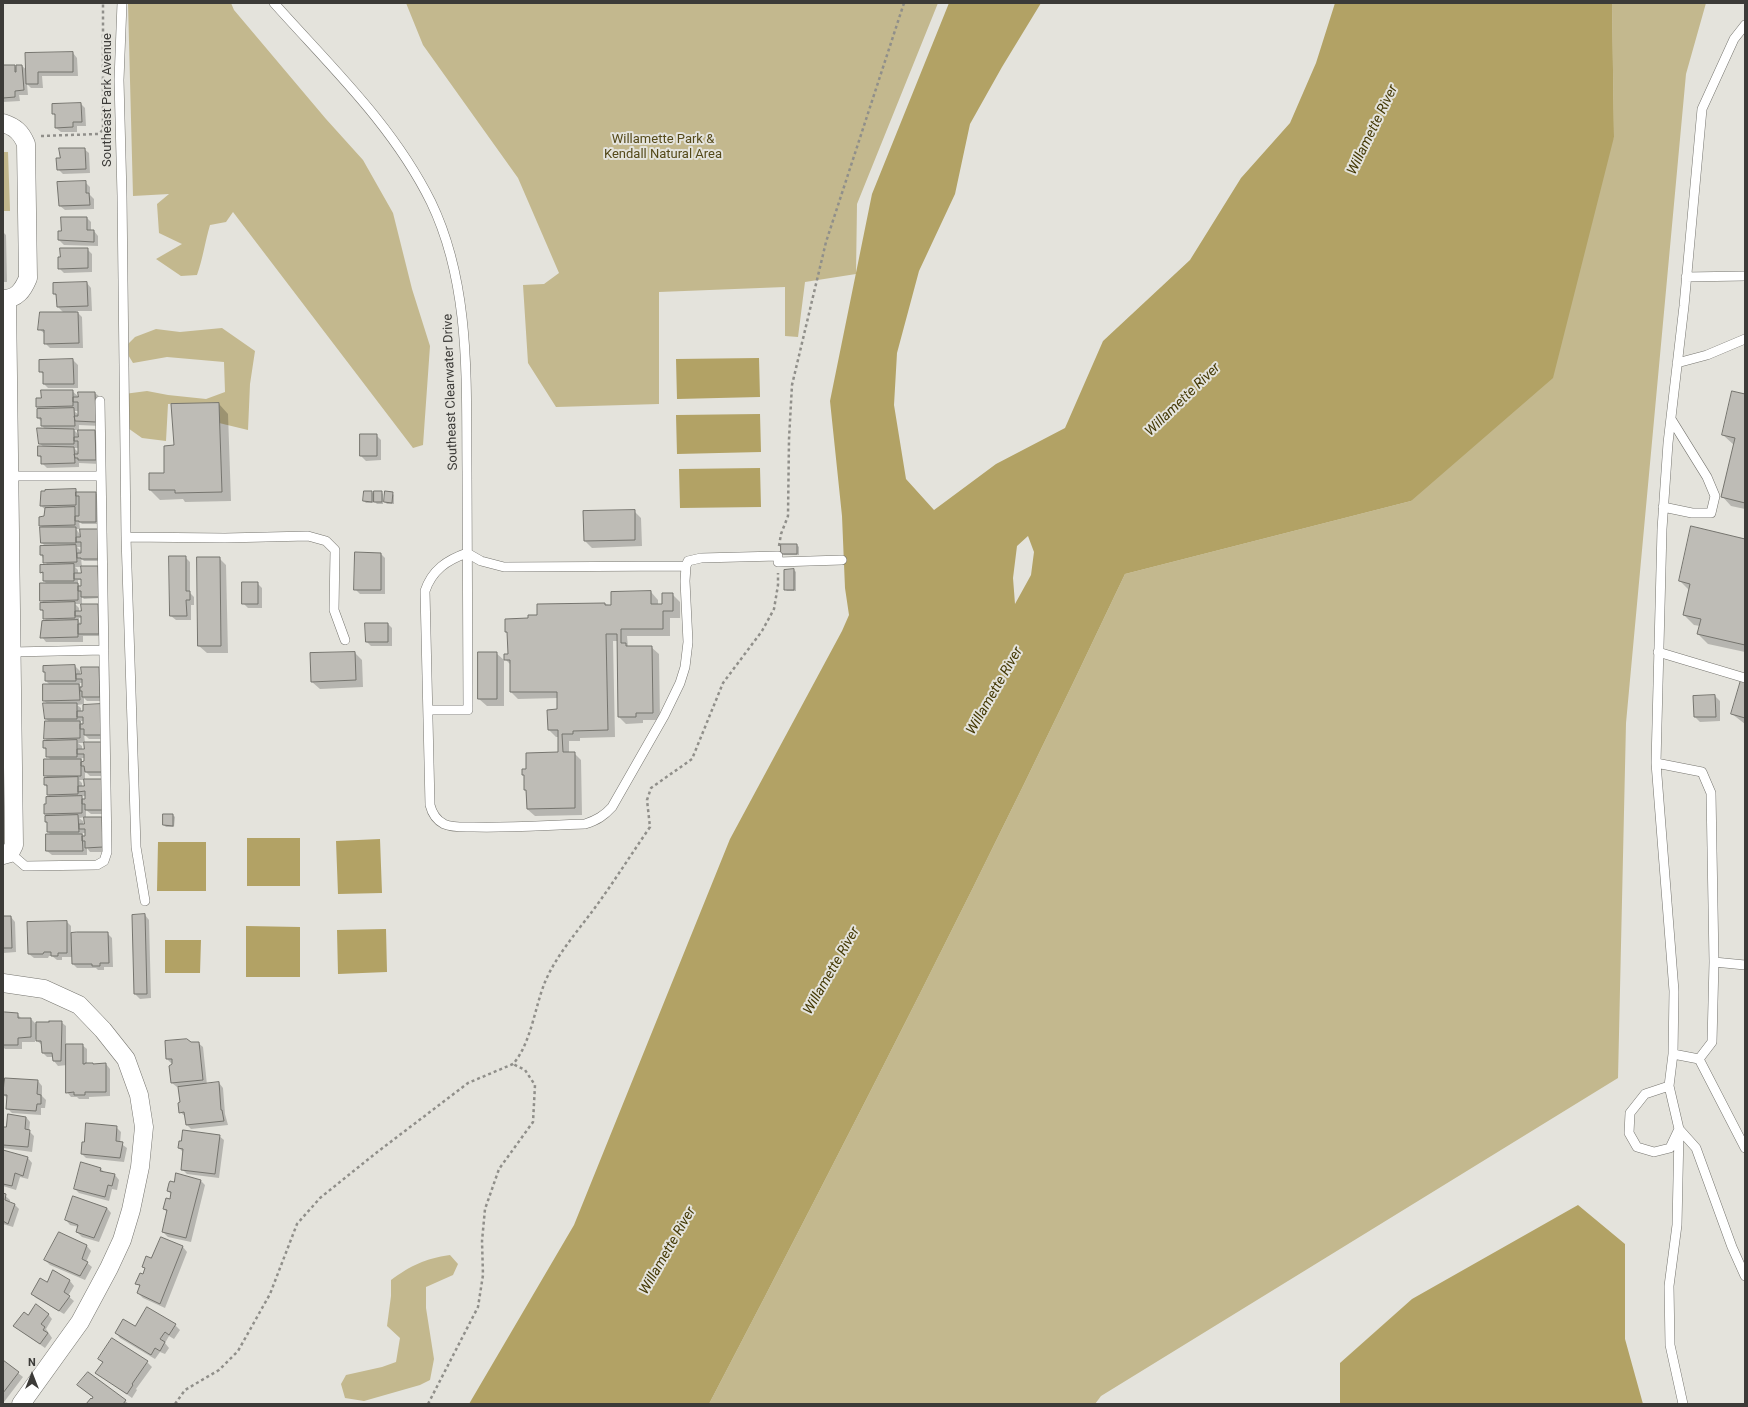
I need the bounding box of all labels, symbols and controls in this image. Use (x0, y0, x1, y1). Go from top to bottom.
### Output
street label: Southeast Park Avenue (100, 33, 116, 167)
water label: Willamette River (1344, 82, 1402, 178)
park label: Willamette Park & Kendall Natural Area (604, 132, 722, 163)
street label: Southeast Clearwater Drive (440, 313, 462, 471)
water label: Willamette River (1142, 360, 1224, 440)
water label: Willamette River (963, 644, 1027, 738)
water label: Willamette River (800, 924, 864, 1018)
water label: Willamette River (636, 1204, 700, 1298)
north arrow (12, 1355, 52, 1395)
text: N (28, 1356, 36, 1369)

